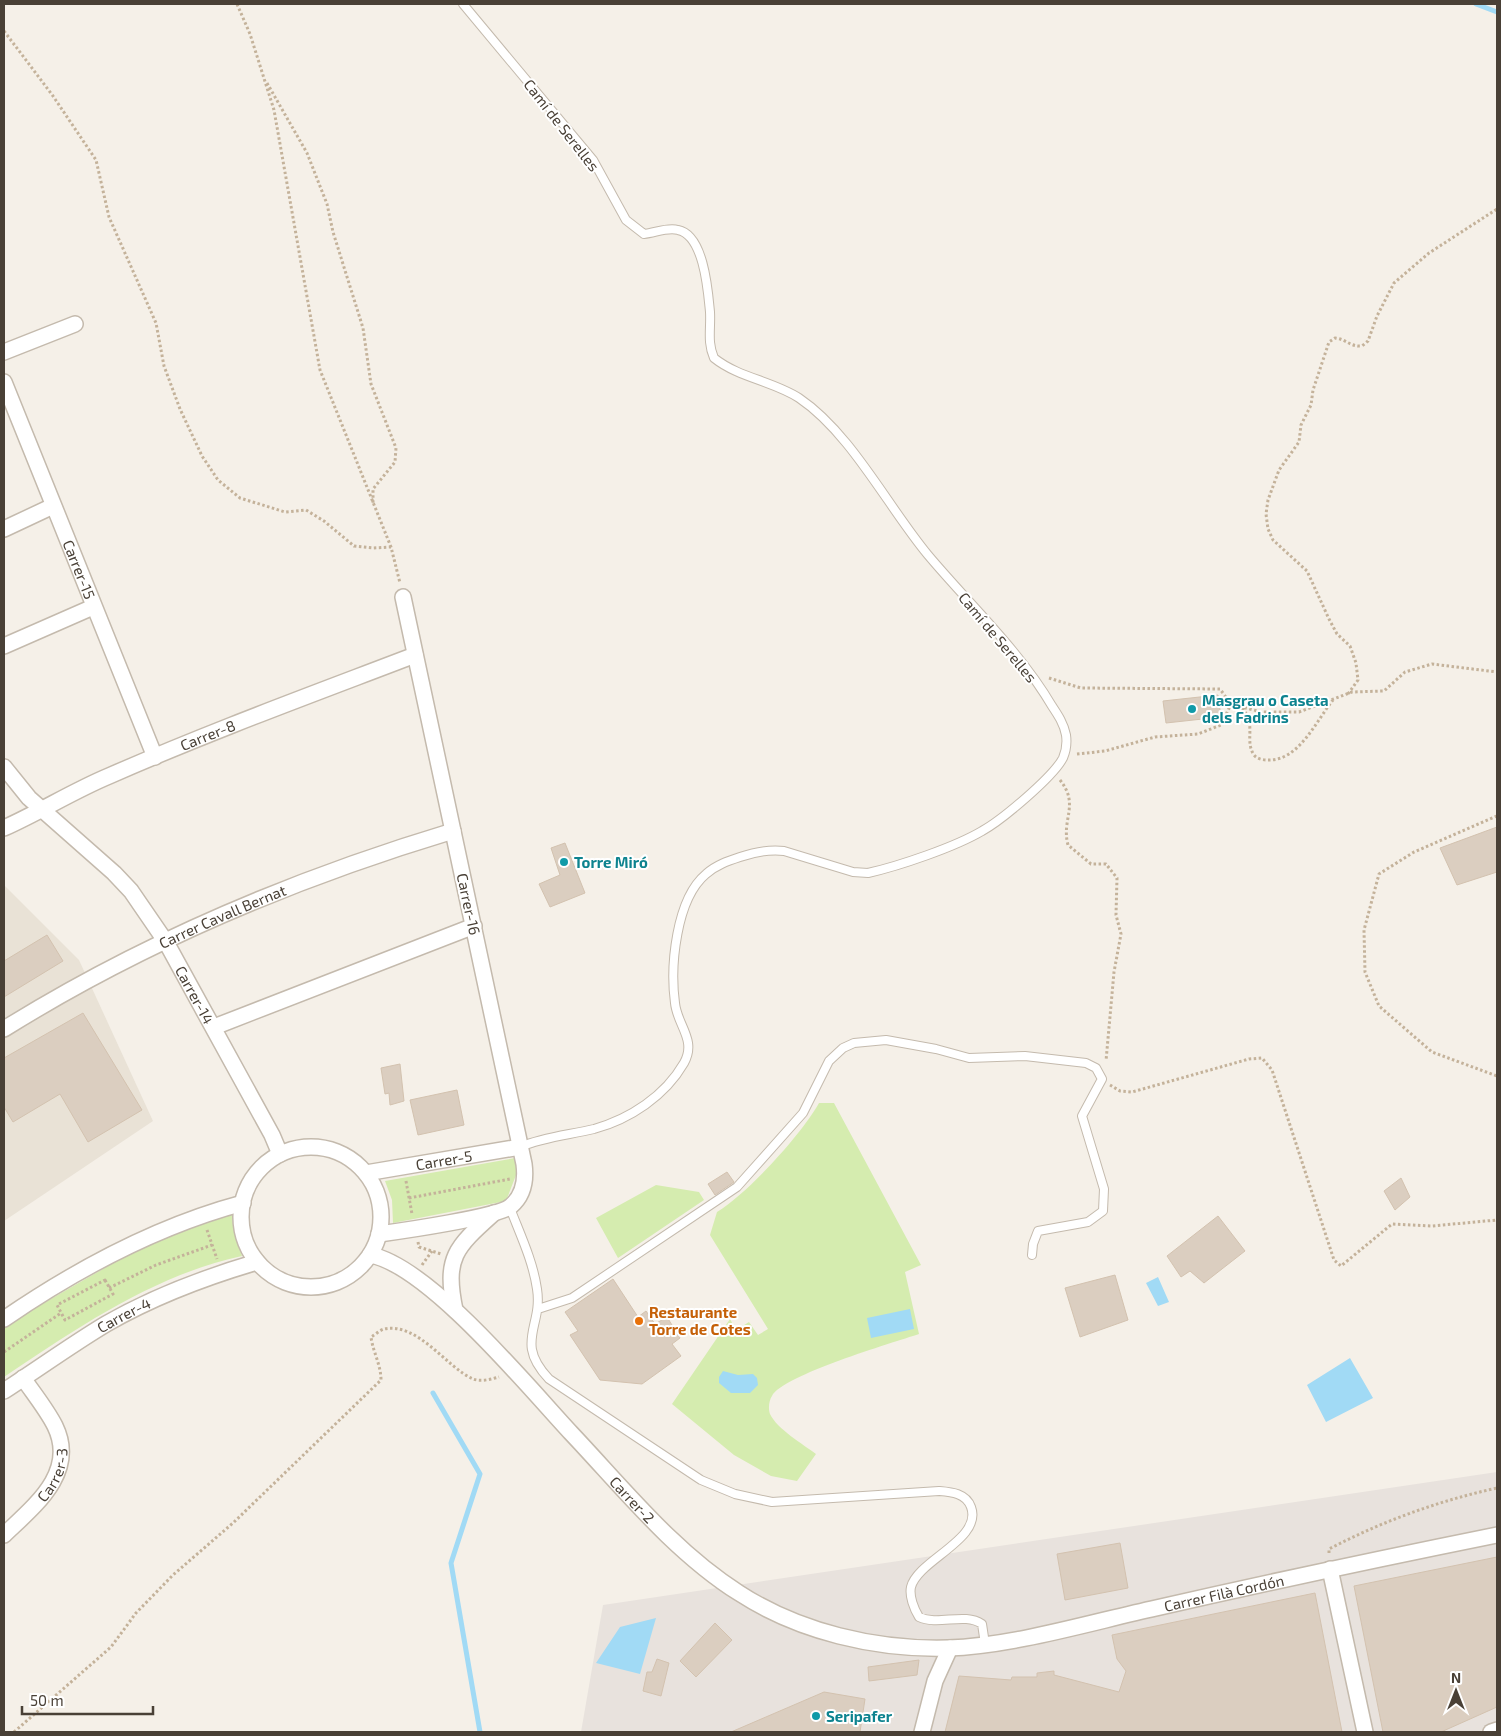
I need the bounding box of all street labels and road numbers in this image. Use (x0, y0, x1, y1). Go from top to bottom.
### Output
street label: Camí de Serelles (520, 75, 604, 175)
street label: Carrer-15 (59, 537, 99, 602)
street label: Camí de Serelles (955, 588, 1041, 686)
street label: Carrer-8 (177, 716, 238, 754)
street label: Carrer-16 (454, 871, 484, 937)
street label: Carrer Cavall Bernat (156, 881, 289, 952)
street label: Carrer-14 (172, 963, 218, 1027)
street label: Carrer-5 (414, 1146, 473, 1173)
street label: Carrer-4 (94, 1293, 153, 1336)
street label: Carrer-3 (33, 1448, 70, 1505)
street label: Carrer-2 (606, 1473, 659, 1527)
street label: Carrer Filà Cordón (1162, 1571, 1286, 1615)

